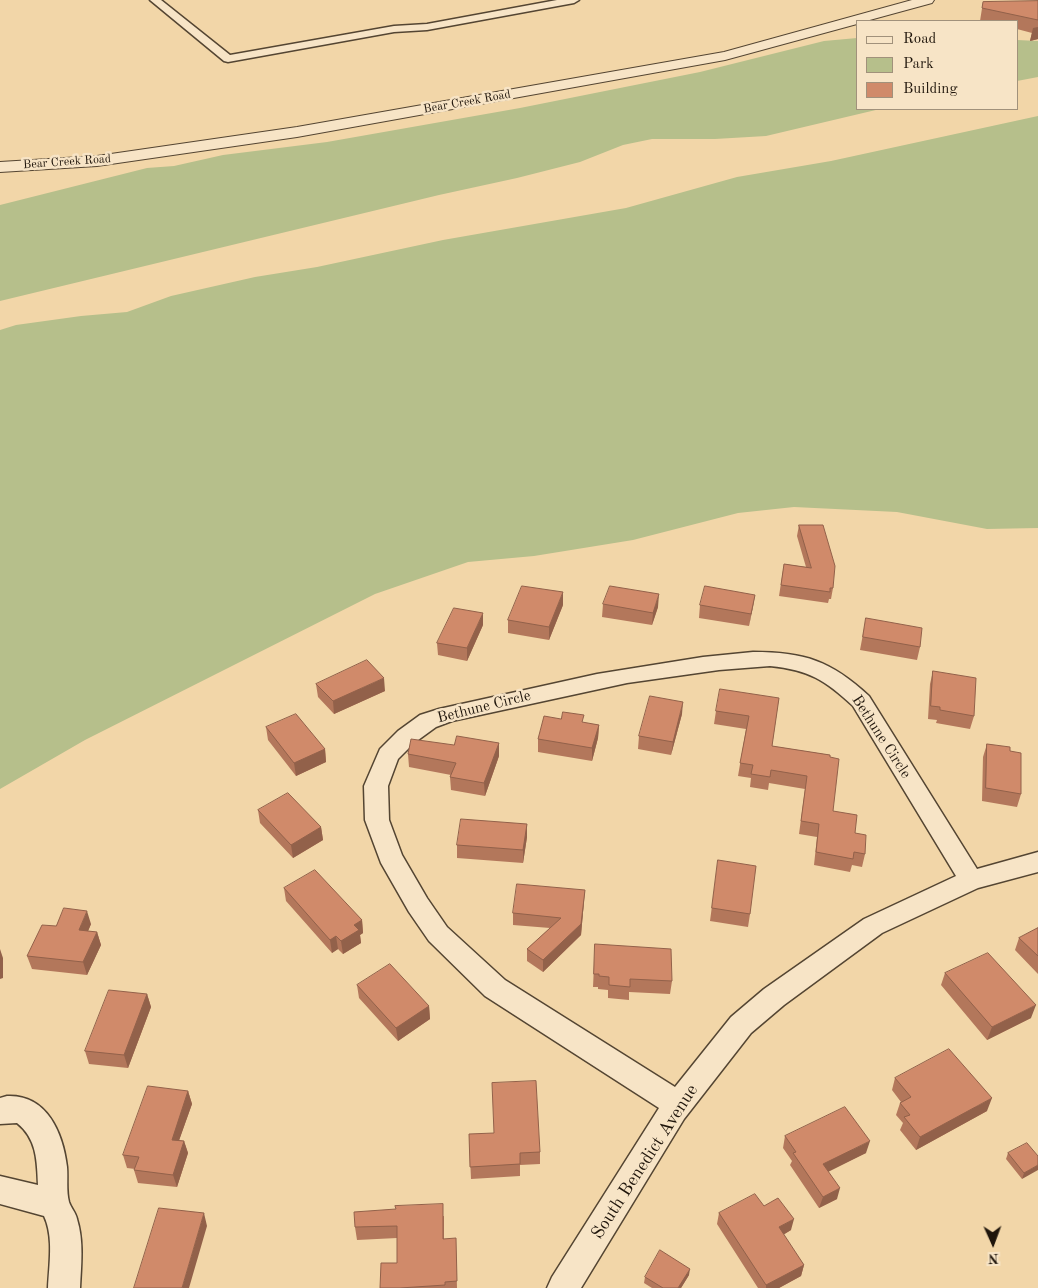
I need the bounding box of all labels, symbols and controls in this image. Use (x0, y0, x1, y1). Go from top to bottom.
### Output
legend (856, 20, 1018, 110)
text: Road (903, 32, 936, 47)
text: Park (903, 57, 934, 72)
text: Building (903, 82, 958, 97)
street label: Bear Creek Road (422, 87, 512, 117)
street label: Bear Creek Road (22, 152, 112, 172)
street label: Bethune Circle (435, 687, 533, 727)
street label: Bethune Circle (847, 692, 915, 782)
street label: South Benedict Avenue (587, 1081, 703, 1243)
north arrow (968, 1218, 1018, 1268)
text: N (988, 1251, 999, 1265)

